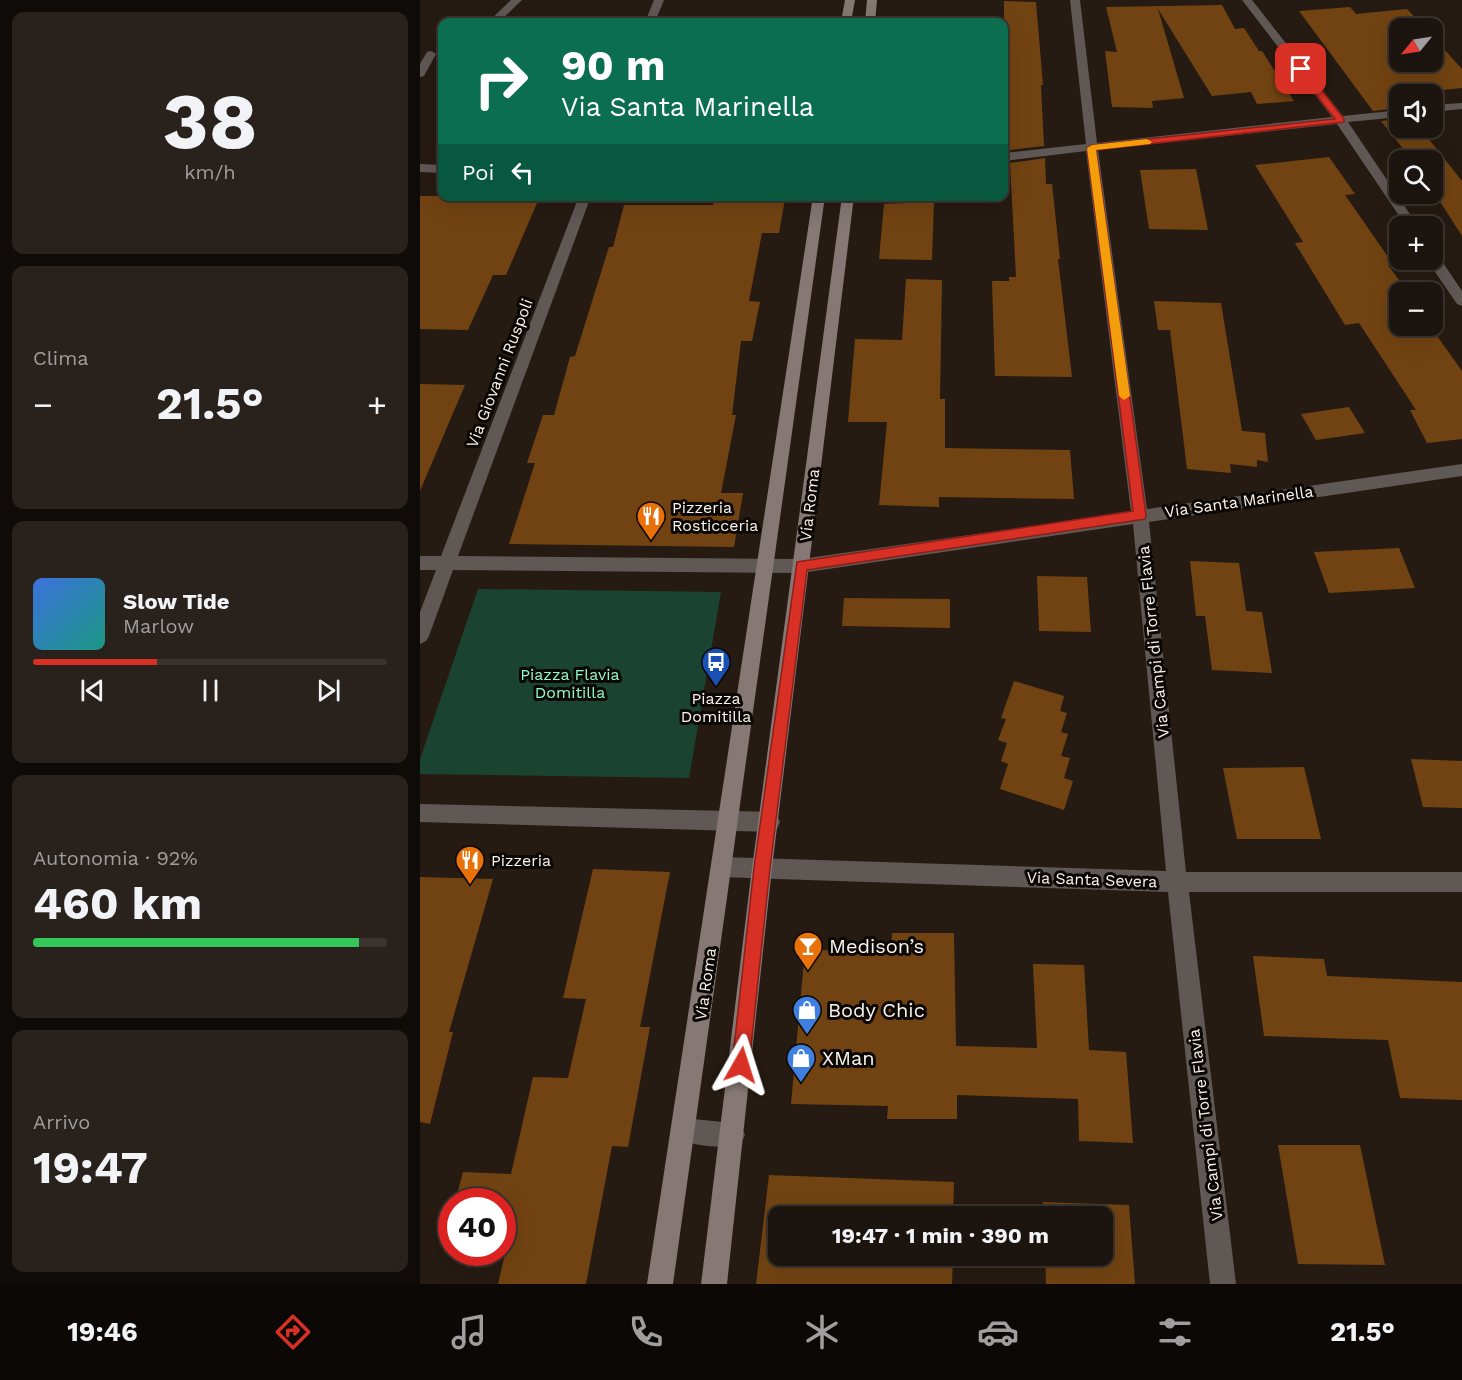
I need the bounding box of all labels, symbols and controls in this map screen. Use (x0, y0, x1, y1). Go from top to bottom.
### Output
north arrow (1389, 18, 1443, 72)
map controls (1389, 18, 1443, 336)
text: 90 m (561, 41, 665, 90)
icon: right (462, 42, 540, 120)
pin (1275, 43, 1326, 94)
icon: arrive (1284, 52, 1317, 85)
text: 38 (162, 75, 258, 167)
button: sound (1389, 84, 1443, 138)
text: Via Santa Marinella (561, 91, 814, 123)
button: search (1389, 150, 1443, 204)
icon: left (506, 156, 539, 189)
text: km/h (184, 160, 236, 184)
text: Poi (462, 160, 494, 185)
button: + (1389, 216, 1443, 270)
button: − (1389, 282, 1443, 336)
street label: Via Giovanni Ruspoli (462, 296, 537, 451)
text: Clima (33, 346, 89, 370)
text: 21.5° (156, 377, 264, 430)
text: − (33, 385, 53, 424)
text: + (367, 385, 387, 424)
street label: Via Roma (796, 468, 823, 542)
street label: Via Santa Marinella (1164, 482, 1315, 521)
place label: Pizzeria Rosticceria (672, 498, 758, 535)
restaurant icon: Pizzeria Rosticceria (635, 500, 667, 542)
street label: Via Campi di Torre Flavia (1134, 545, 1173, 739)
text: Slow Tide (123, 589, 230, 614)
text: Marlow (123, 614, 194, 638)
bus stop icon: Piazza Domitilla (700, 646, 732, 688)
park label: Piazza Flavia Domitilla (520, 665, 620, 702)
icon: previous (76, 674, 109, 707)
icon: pause (194, 674, 227, 707)
icon: next (312, 674, 345, 707)
place label: Piazza Domitilla (681, 689, 751, 726)
restaurant icon: Pizzeria (454, 844, 486, 886)
text: Autonomia · 92% (33, 846, 198, 870)
place label: Pizzeria (491, 851, 551, 870)
street label: Via Santa Severa (1026, 868, 1158, 891)
text: 460 km (33, 877, 202, 930)
bar icon: Medison’s (792, 930, 824, 972)
place label: Medison’s (829, 934, 924, 958)
street label: Via Roma (691, 947, 720, 1022)
shop icon: Body Chic (791, 994, 823, 1036)
place label: Body Chic (828, 998, 925, 1022)
street label: Via Campi di Torre Flavia (1184, 1028, 1227, 1222)
position arrow (709, 1033, 773, 1097)
shop icon: XMan (785, 1042, 817, 1084)
place label: XMan (822, 1046, 875, 1070)
text: Arrivo (33, 1110, 90, 1134)
text: 19:47 (33, 1141, 148, 1194)
speed limit sign: 40 (438, 1188, 516, 1266)
text: 19:47 · 1 min · 390 m (832, 1223, 1049, 1248)
icon: directions (272, 1311, 314, 1353)
icon: music (448, 1311, 490, 1353)
icon: phone (625, 1311, 667, 1353)
icon: climate (801, 1311, 843, 1353)
icon: car (977, 1311, 1019, 1353)
icon: filters (1154, 1311, 1196, 1353)
text: 19:46 (67, 1316, 138, 1348)
text: 21.5° (1330, 1316, 1395, 1348)

